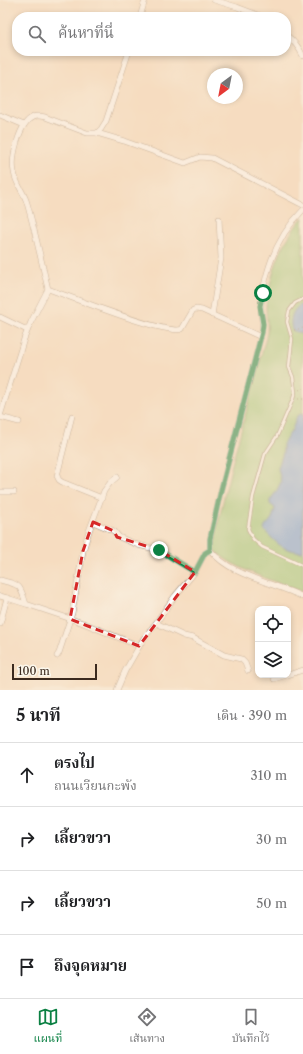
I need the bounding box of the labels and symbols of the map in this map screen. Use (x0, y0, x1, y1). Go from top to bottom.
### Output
north arrow (207, 68, 243, 104)
route start (254, 284, 272, 302)
route end (150, 541, 168, 559)
scale bar (12, 662, 97, 681)

